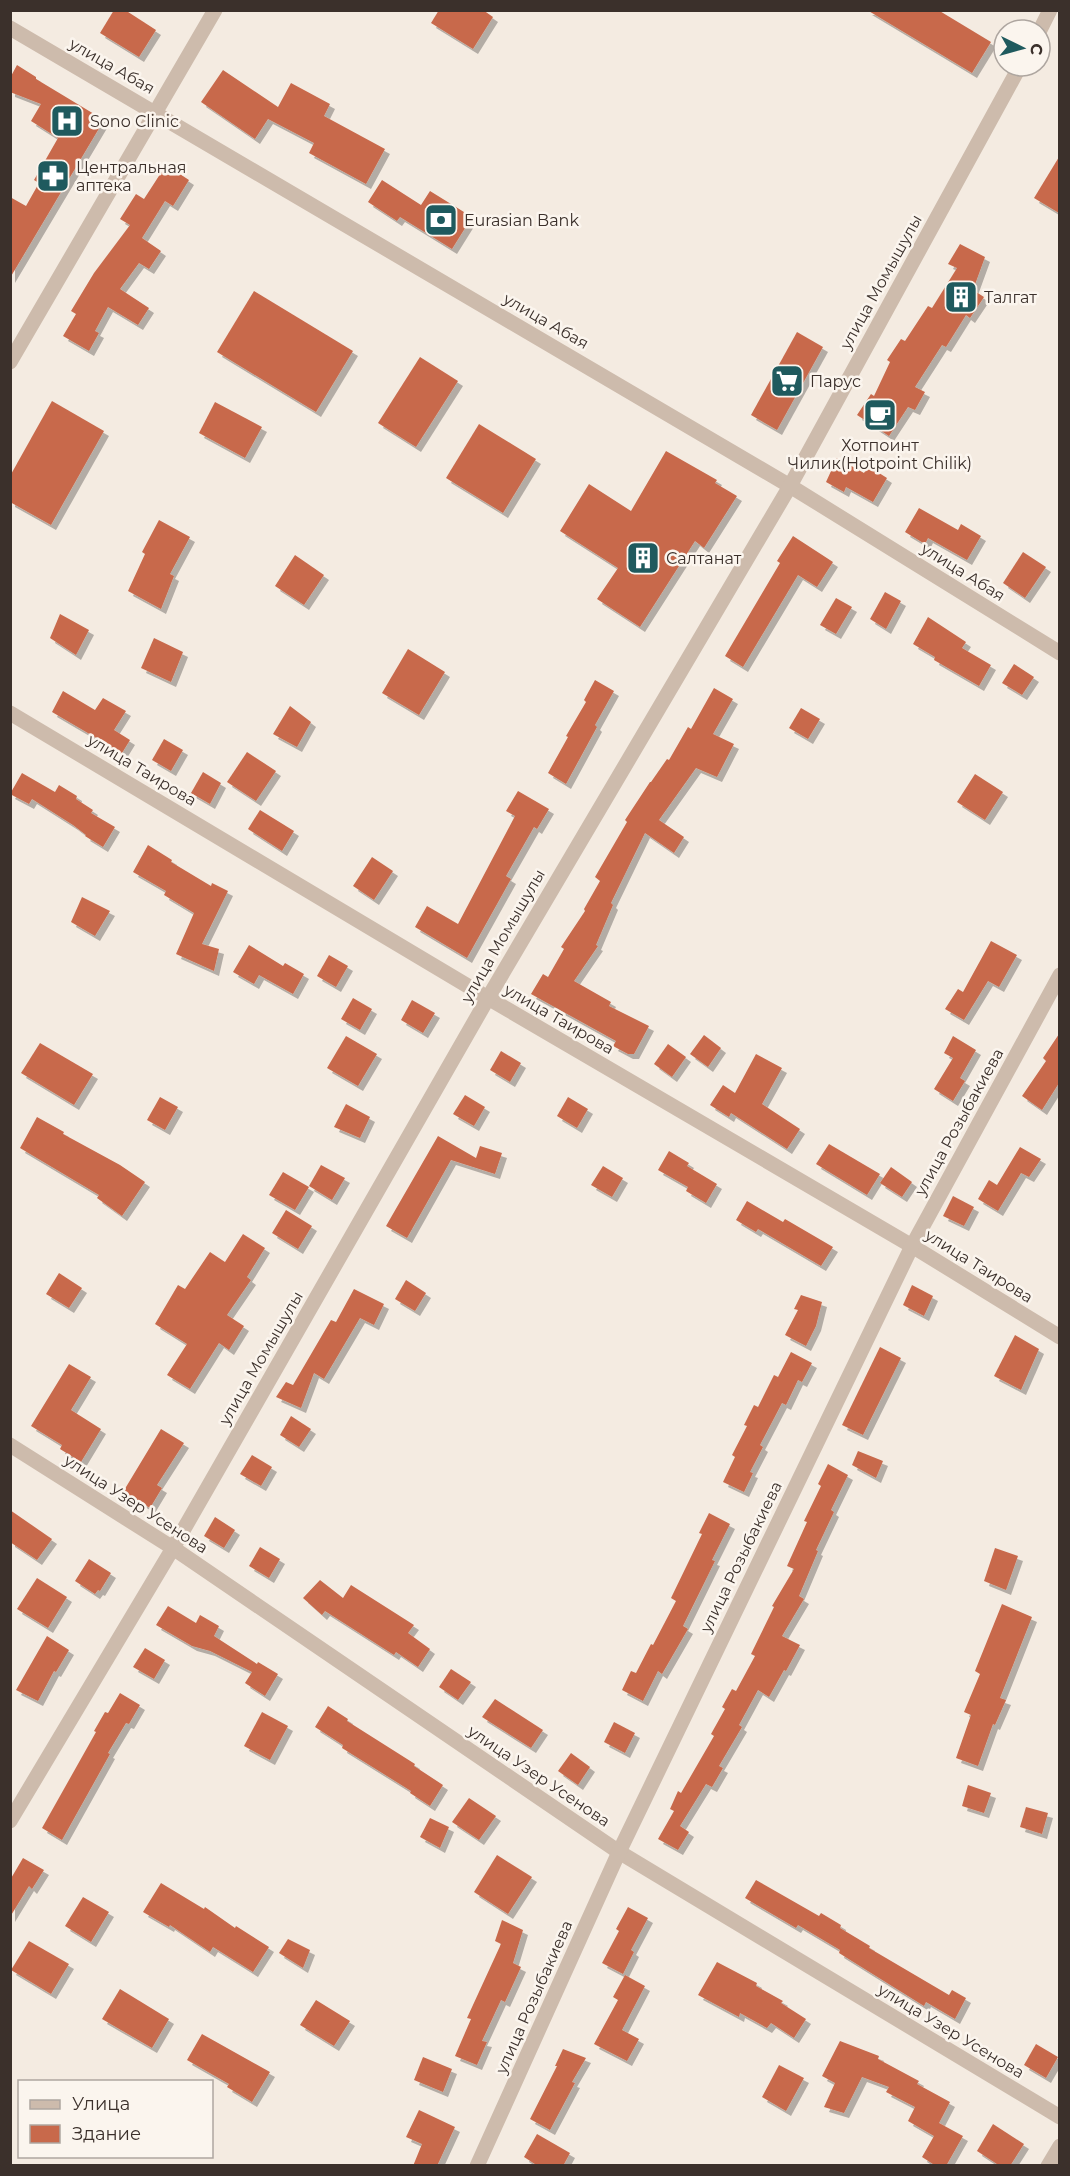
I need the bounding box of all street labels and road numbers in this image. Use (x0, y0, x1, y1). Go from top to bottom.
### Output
street label: улица Абая (65, 33, 158, 98)
street label: улица Момышулы (836, 211, 926, 354)
street label: улица Абая (499, 288, 592, 353)
street label: улица Абая (917, 538, 1008, 605)
street label: улица Таирова (83, 730, 200, 810)
street label: улица Момышулы (457, 866, 549, 1007)
street label: улица Таирова (500, 979, 617, 1058)
street label: улица Розыбакиева (910, 1045, 1007, 1200)
street label: улица Таирова (921, 1225, 1036, 1307)
street label: улица Момышулы (215, 1288, 307, 1429)
street label: улица Узер Усенова (60, 1450, 211, 1558)
street label: улица Розыбакиева (696, 1478, 786, 1637)
street label: улица Узер Усенова (463, 1721, 614, 1831)
street label: улица Розыбакиева (491, 1917, 576, 2077)
street label: улица Узер Усенова (873, 1979, 1028, 2082)

